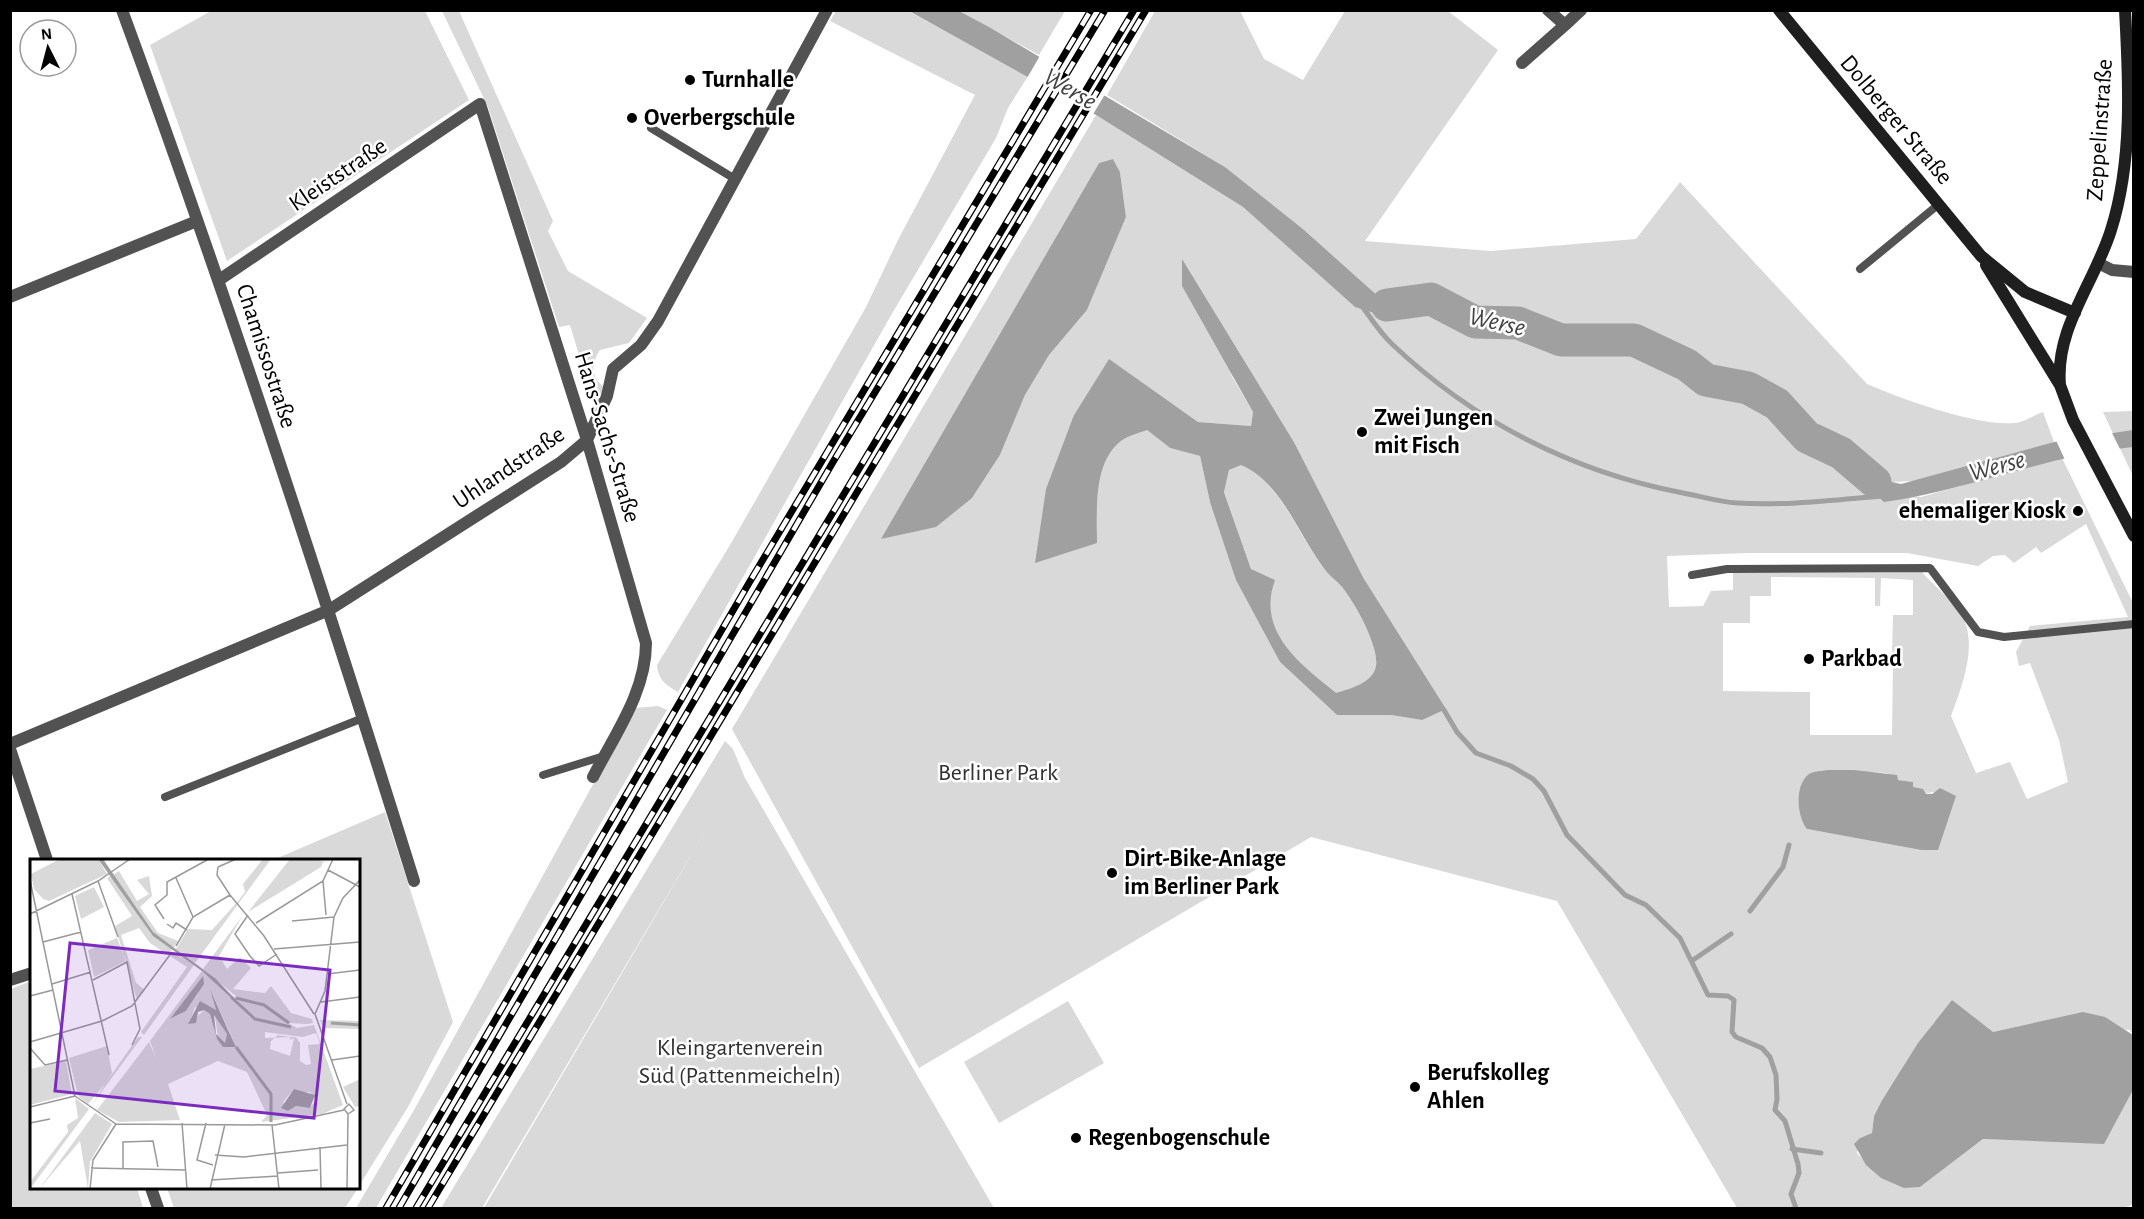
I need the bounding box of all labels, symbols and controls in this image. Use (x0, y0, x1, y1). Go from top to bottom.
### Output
north arrow (18, 18, 78, 78)
text: N (40, 26, 53, 43)
street label: Dolberger Straße (1835, 51, 1957, 189)
street label: Zeppelinstraße (2083, 58, 2117, 202)
water label: Werse (1039, 63, 1101, 115)
place label: Turnhalle (702, 68, 794, 92)
marker: Turnhalle (683, 73, 697, 87)
place label: Overbergschule (644, 106, 795, 130)
marker: Overbergschule (625, 111, 639, 125)
street label: Kleiststraße (285, 134, 391, 216)
street label: Chamissostraße (231, 281, 301, 431)
water label: Werse (1466, 303, 1528, 341)
street label: Hans-Sachs-Straße (570, 349, 644, 525)
place label: Zwei Jungen mit Fisch (1374, 406, 1493, 458)
street label: Uhlandstraße (449, 422, 569, 514)
marker: Zwei Jungen mit Fisch (1355, 425, 1369, 439)
water label: Werse (1966, 446, 2028, 486)
place label: ehemaliger Kiosk (1899, 499, 2066, 523)
marker: ehemaliger Kiosk (2071, 504, 2085, 518)
place label: Parkbad (1821, 647, 1902, 671)
marker: Parkbad (1802, 652, 1816, 666)
park label: Berliner Park (938, 761, 1058, 785)
place label: Dirt-Bike-Anlage im Berliner Park (1124, 847, 1286, 899)
inset map (30, 859, 360, 1189)
marker: Dirt-Bike-Anlage im Berliner Park (1105, 866, 1119, 880)
park label: Kleingartenverein Süd (Pattenmeicheln) (639, 1036, 841, 1088)
place label: Berufskolleg Ahlen (1427, 1061, 1550, 1113)
marker: Berufskolleg Ahlen (1408, 1080, 1422, 1094)
place label: Regenbogenschule (1088, 1126, 1270, 1150)
marker: Regenbogenschule (1069, 1131, 1083, 1145)

